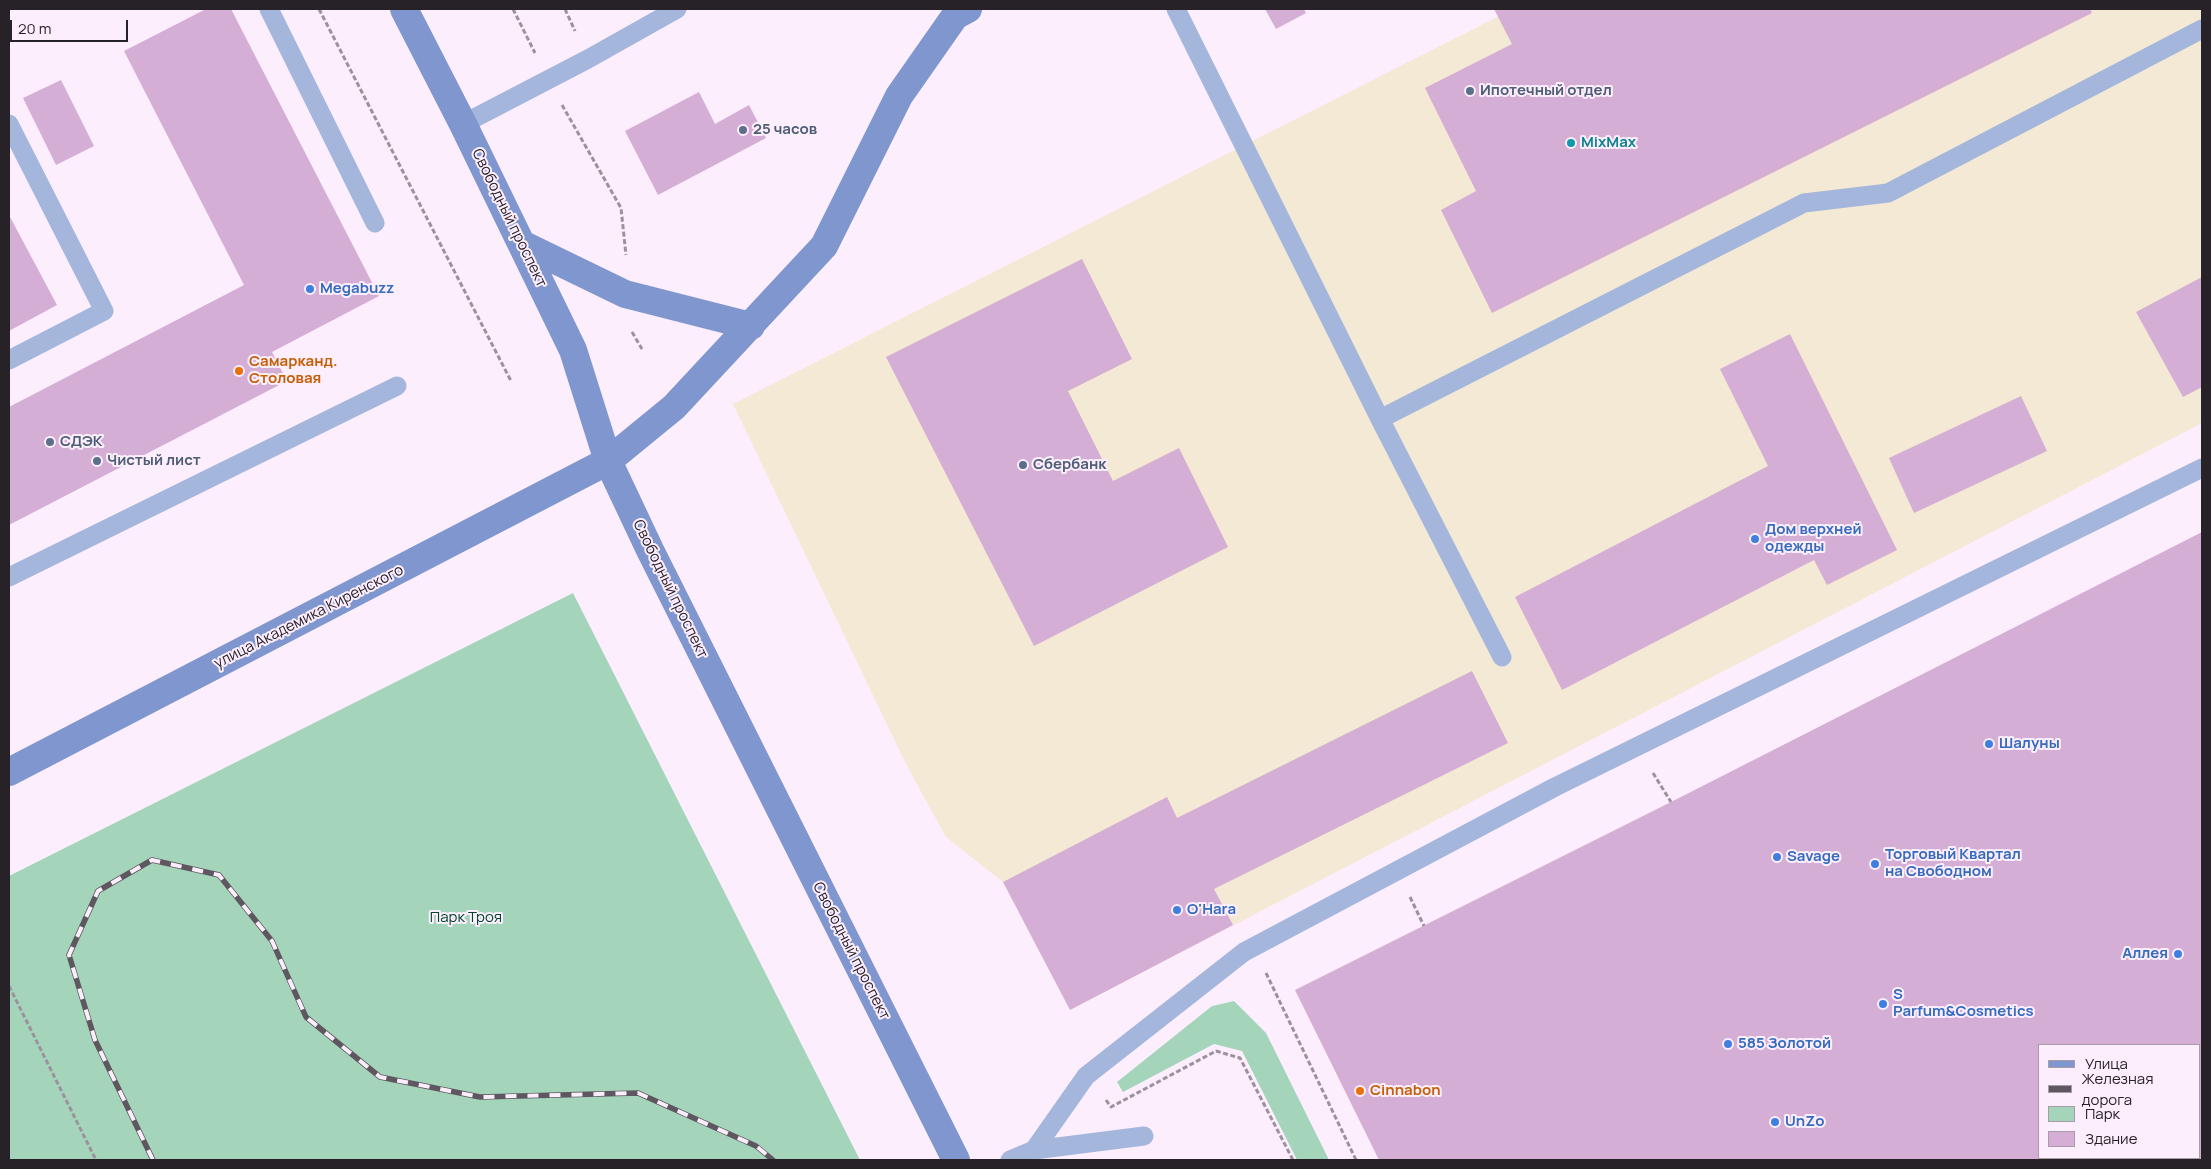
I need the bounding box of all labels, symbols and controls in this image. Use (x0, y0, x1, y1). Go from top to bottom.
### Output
scale bar (12, 10, 130, 42)
text: 20 m (18, 18, 51, 39)
place label: Ипотечный отдел (1480, 82, 1612, 100)
marker: Ипотечный отдел (1464, 85, 1476, 97)
place label: 25 часов (753, 121, 817, 139)
marker: 25 часов (737, 124, 749, 136)
place label: MixMax (1581, 134, 1636, 152)
marker: MixMax (1565, 137, 1577, 149)
street label: Свободный проспект (468, 146, 550, 290)
place label: Megabuzz (320, 280, 394, 298)
marker: Megabuzz (304, 283, 316, 295)
place label: Самарканд. Столовая (249, 353, 338, 388)
marker: Самарканд. Столовая (233, 365, 245, 377)
place label: СДЭК (60, 433, 103, 451)
marker: СДЭК (44, 436, 56, 448)
place label: Чистый лист (107, 452, 201, 470)
marker: Чистый лист (91, 455, 103, 467)
place label: Сбербанк (1033, 456, 1106, 474)
marker: Сбербанк (1017, 459, 1029, 471)
street label: Свободный проспект (629, 517, 711, 661)
place label: Дом верхней одежды (1765, 521, 1862, 556)
marker: Дом верхней одежды (1749, 533, 1761, 545)
street label: улица Академика Киренского (211, 561, 407, 673)
place label: Шалуны (1999, 735, 2060, 753)
marker: Шалуны (1983, 738, 1995, 750)
place label: Торговый Квартал на Свободном (1885, 846, 2021, 881)
place label: Savage (1787, 848, 1840, 866)
marker: Savage (1771, 851, 1783, 863)
marker: Торговый Квартал на Свободном (1869, 858, 1881, 870)
street label: Свободный проспект (809, 879, 893, 1023)
place label: O'Hara (1187, 901, 1236, 919)
marker: O'Hara (1171, 904, 1183, 916)
park label: Парк Троя (430, 909, 502, 927)
place label: Аллея (2122, 945, 2168, 963)
marker: Аллея (2172, 948, 2184, 960)
place label: S Parfum&Cosmetics (1893, 986, 2034, 1021)
marker: S Parfum&Cosmetics (1877, 998, 1889, 1010)
place label: 585 Золотой (1738, 1035, 1831, 1053)
marker: 585 Золотой (1722, 1038, 1734, 1050)
legend (2038, 1044, 2201, 1159)
text: Улица (2085, 1053, 2128, 1074)
text: Железная дорога (2082, 1068, 2153, 1110)
place label: Cinnabon (1370, 1082, 1441, 1100)
marker: Cinnabon (1354, 1085, 1366, 1097)
text: Парк (2085, 1103, 2120, 1124)
place label: UnZo (1785, 1113, 1824, 1131)
marker: UnZo (1769, 1116, 1781, 1128)
text: Здание (2085, 1128, 2137, 1149)

